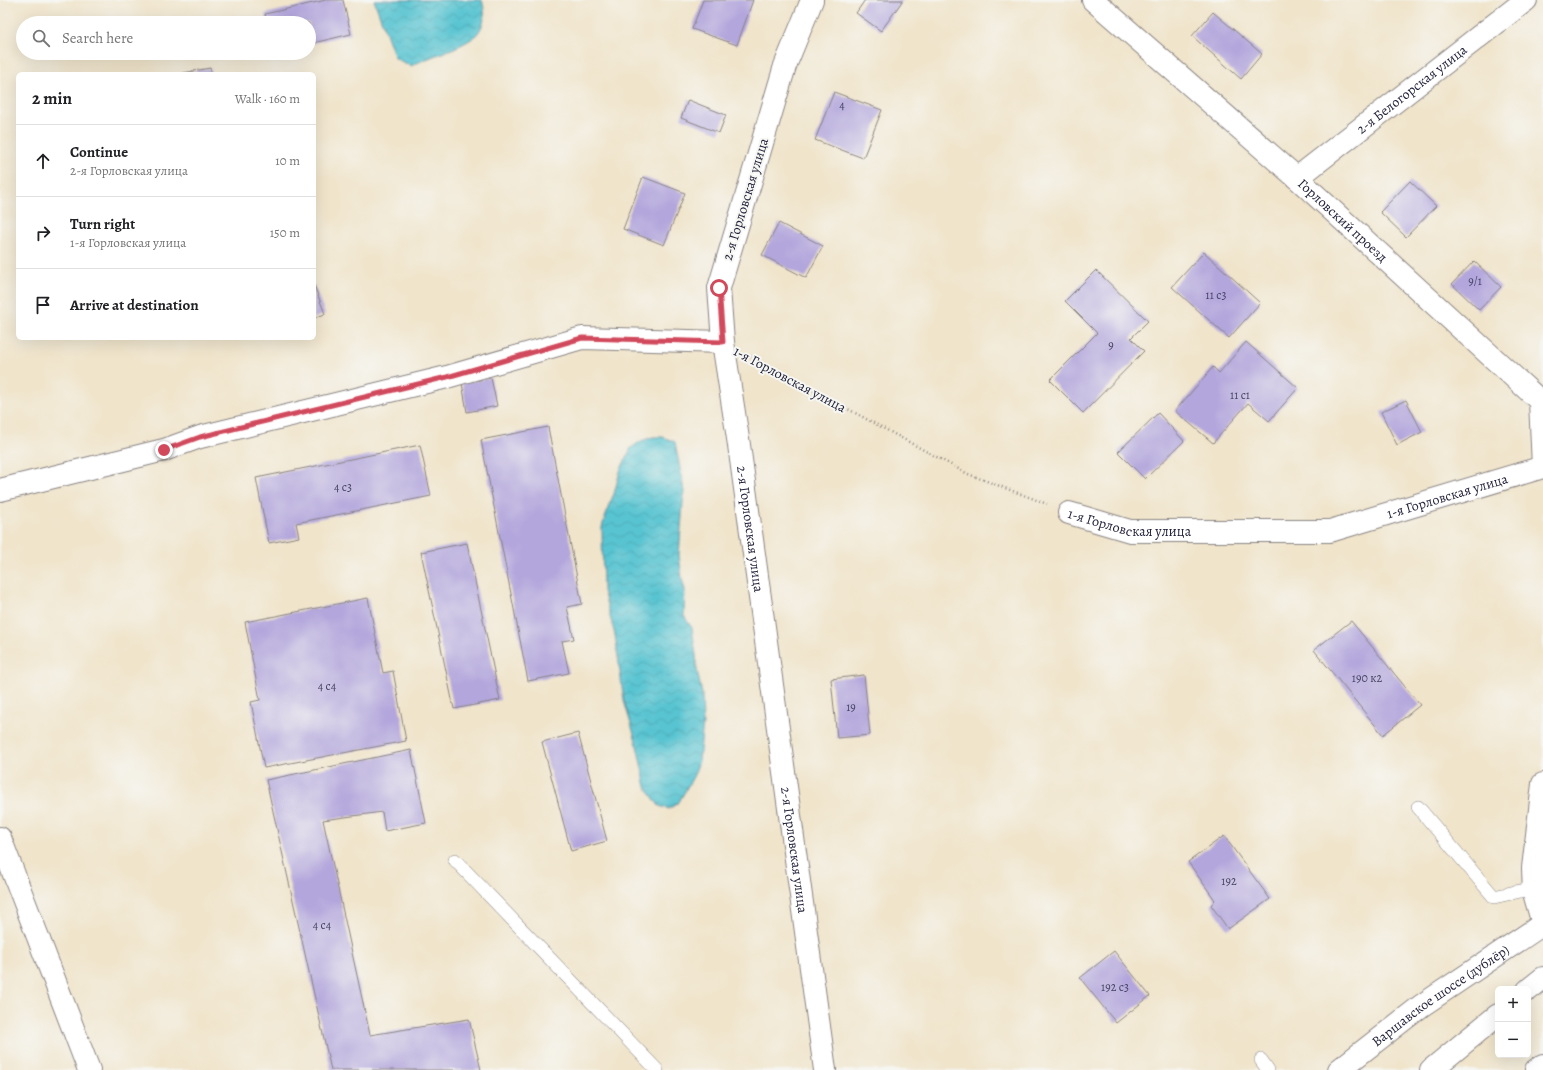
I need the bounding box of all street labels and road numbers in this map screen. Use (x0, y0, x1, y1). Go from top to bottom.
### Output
street label: 2-я Белогорская улица (1353, 40, 1471, 138)
street label: 2-я Горловская улица (718, 135, 773, 263)
street label: Горловский проезд (1294, 174, 1392, 267)
street label: 1-я Горловская улица (730, 342, 850, 417)
street label: 2-я Горловская улица (732, 465, 768, 594)
street label: 1-я Горловская улица (1385, 469, 1511, 523)
street label: 1-я Горловская улица (1066, 504, 1192, 541)
street label: 2-я Горловская улица (776, 786, 812, 915)
street label: Варшавское шоссе (дублёр) (1368, 940, 1513, 1051)

